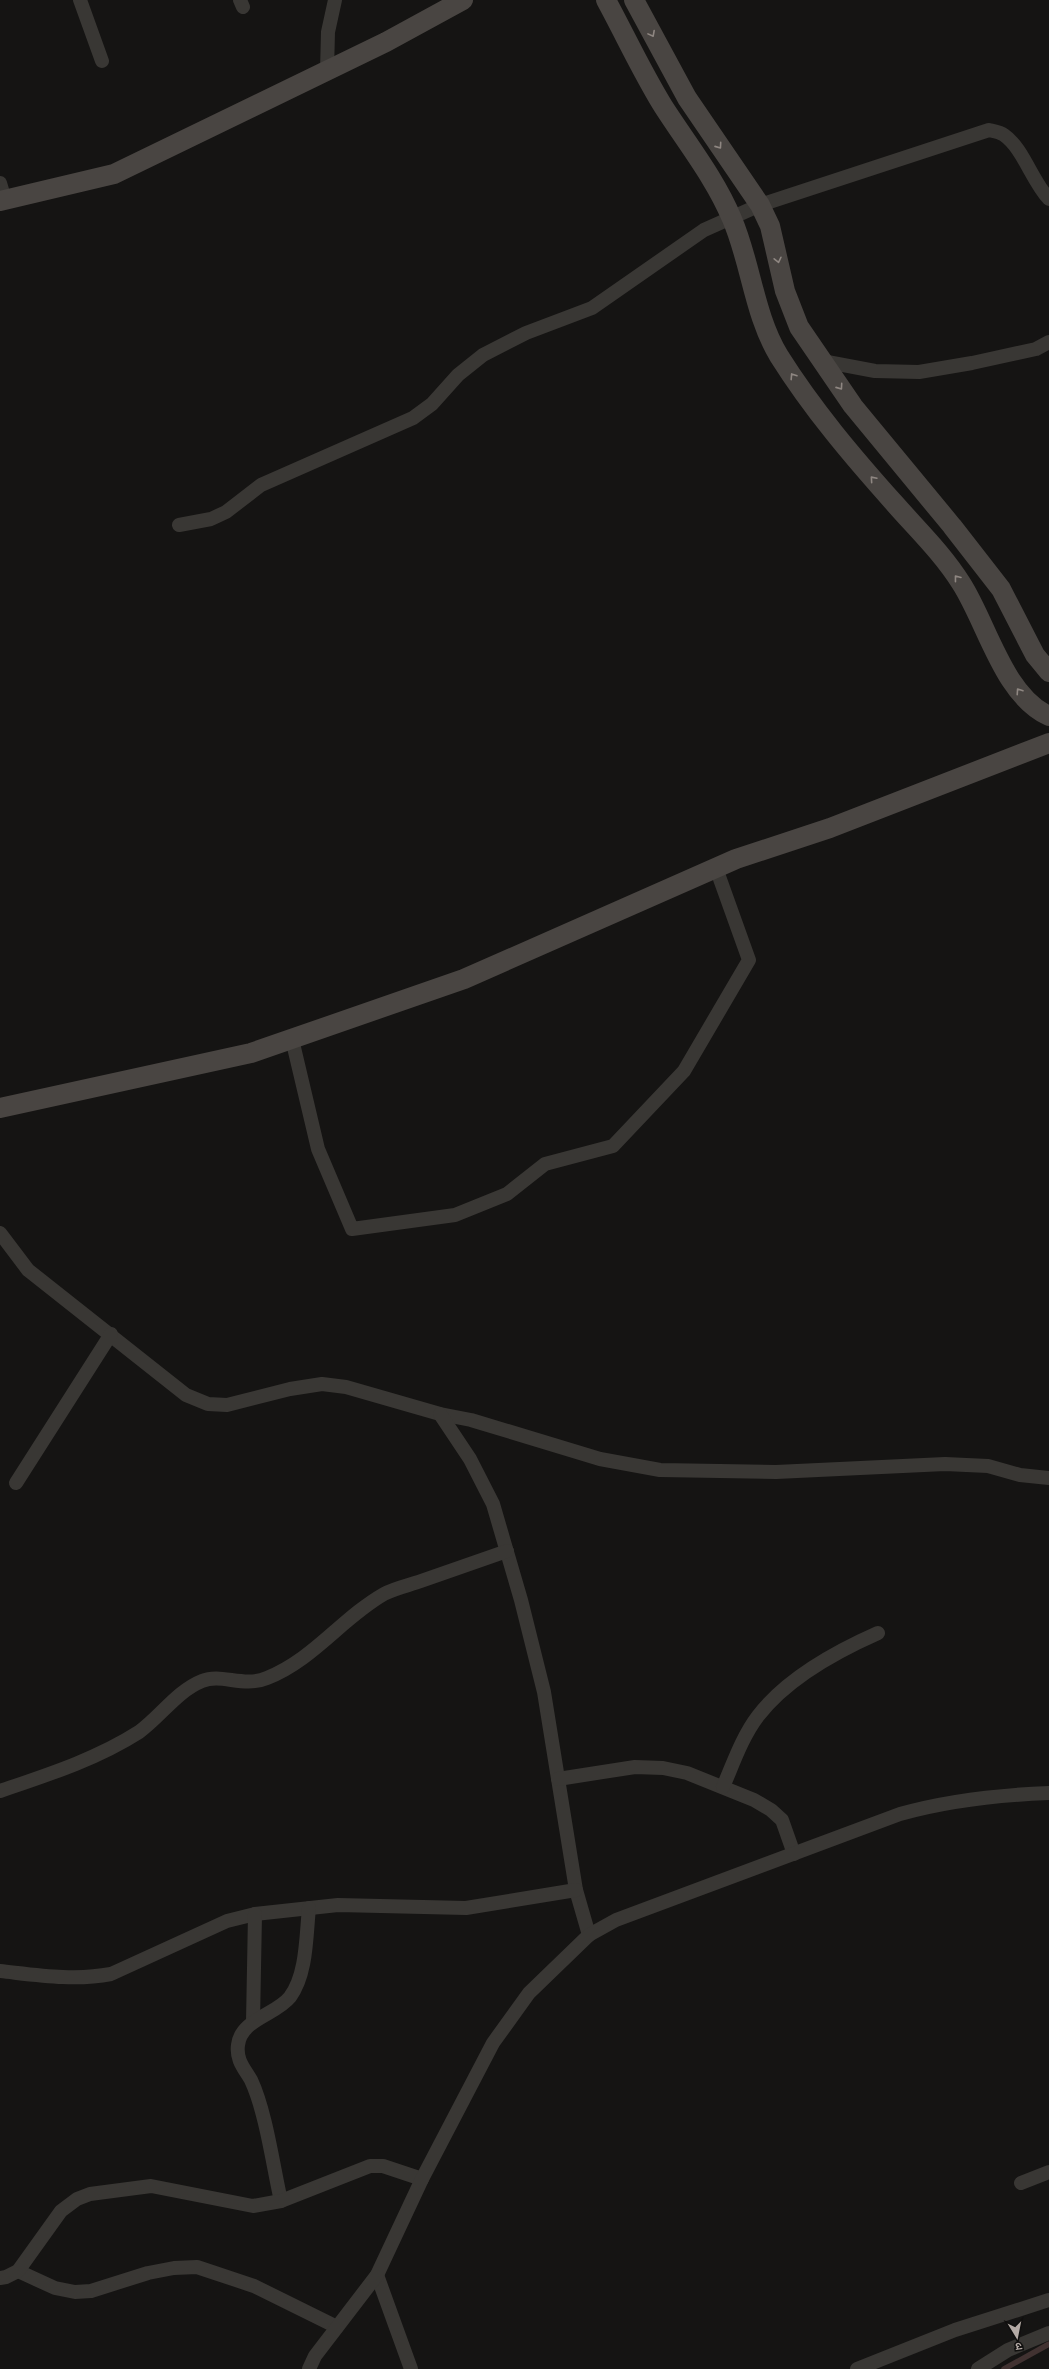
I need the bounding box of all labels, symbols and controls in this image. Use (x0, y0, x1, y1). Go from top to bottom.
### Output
one-way arrow (647, 30, 655, 38)
one-way arrow (714, 141, 721, 148)
one-way arrow (774, 256, 782, 263)
one-way arrow (790, 374, 797, 381)
one-way arrow (835, 383, 842, 390)
one-way arrow (870, 476, 877, 483)
one-way arrow (955, 575, 962, 582)
one-way arrow (1017, 689, 1024, 696)
north arrow (997, 2317, 1037, 2357)
text: उ (1014, 2340, 1023, 2353)

